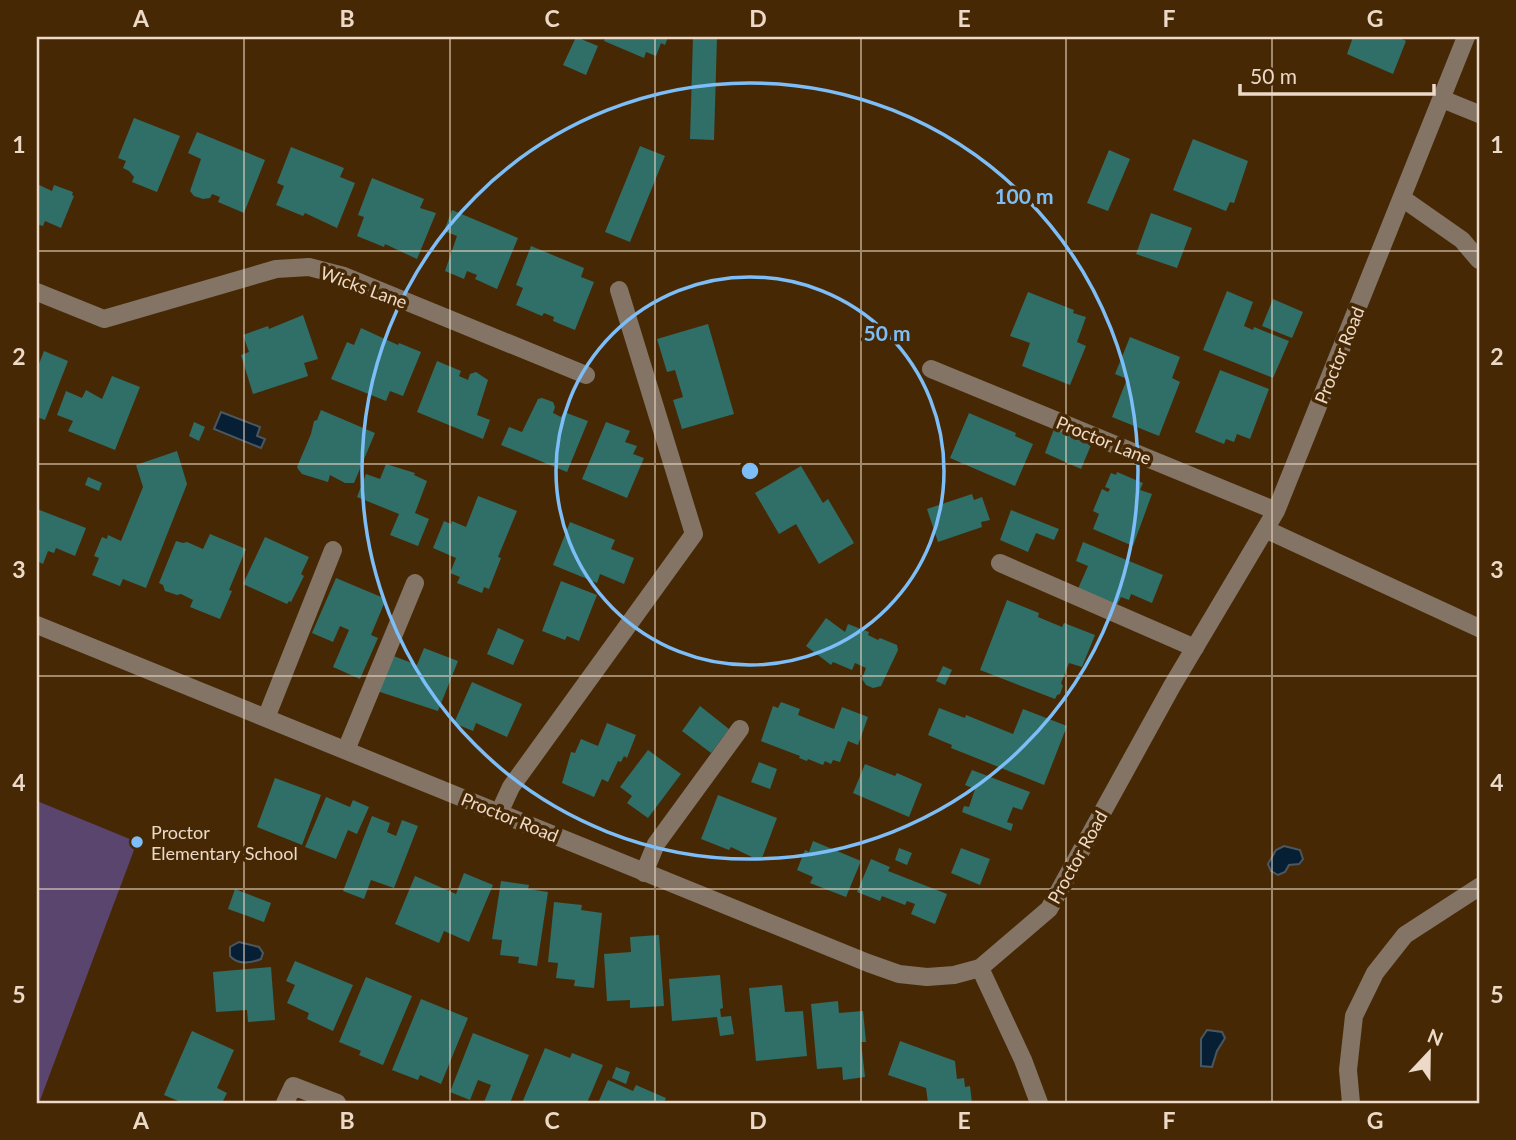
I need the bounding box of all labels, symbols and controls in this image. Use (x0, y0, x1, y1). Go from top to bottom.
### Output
text: A (132, 4, 150, 32)
text: B (339, 4, 355, 32)
text: C (544, 4, 560, 32)
text: D (749, 4, 767, 32)
text: E (957, 4, 971, 32)
text: F (1162, 4, 1176, 32)
text: G (1367, 4, 1383, 32)
scale bar (1240, 52, 1434, 96)
text: 50 m (1250, 63, 1297, 88)
text: 1 (12, 130, 26, 158)
text: 1 (1490, 130, 1504, 158)
text: 100 m (994, 183, 1054, 208)
street label: Wicks Lane (318, 261, 410, 313)
street label: Proctor Road (1310, 303, 1368, 407)
text: 50 m (863, 320, 911, 345)
text: 2 (12, 342, 26, 370)
text: 2 (1490, 342, 1504, 370)
street label: Proctor Lane (1053, 411, 1155, 469)
centre of rings (738, 459, 762, 483)
text: 3 (12, 555, 26, 583)
text: 3 (1490, 555, 1504, 583)
text: 4 (12, 768, 26, 796)
text: 4 (1490, 768, 1504, 796)
street label: Proctor Road (458, 788, 562, 846)
street label: Proctor Road (1042, 807, 1112, 907)
place label: Proctor Elementary School (151, 821, 298, 864)
marker: Proctor Elementary School (129, 834, 145, 850)
text: 5 (12, 980, 26, 1008)
text: 5 (1490, 980, 1504, 1008)
north arrow (1394, 1018, 1464, 1088)
text: N (1424, 1023, 1447, 1050)
text: A (132, 1106, 150, 1134)
text: B (339, 1106, 355, 1134)
text: C (544, 1106, 560, 1134)
text: D (749, 1106, 767, 1134)
text: E (957, 1106, 971, 1134)
text: F (1162, 1106, 1176, 1134)
text: G (1367, 1106, 1383, 1134)

